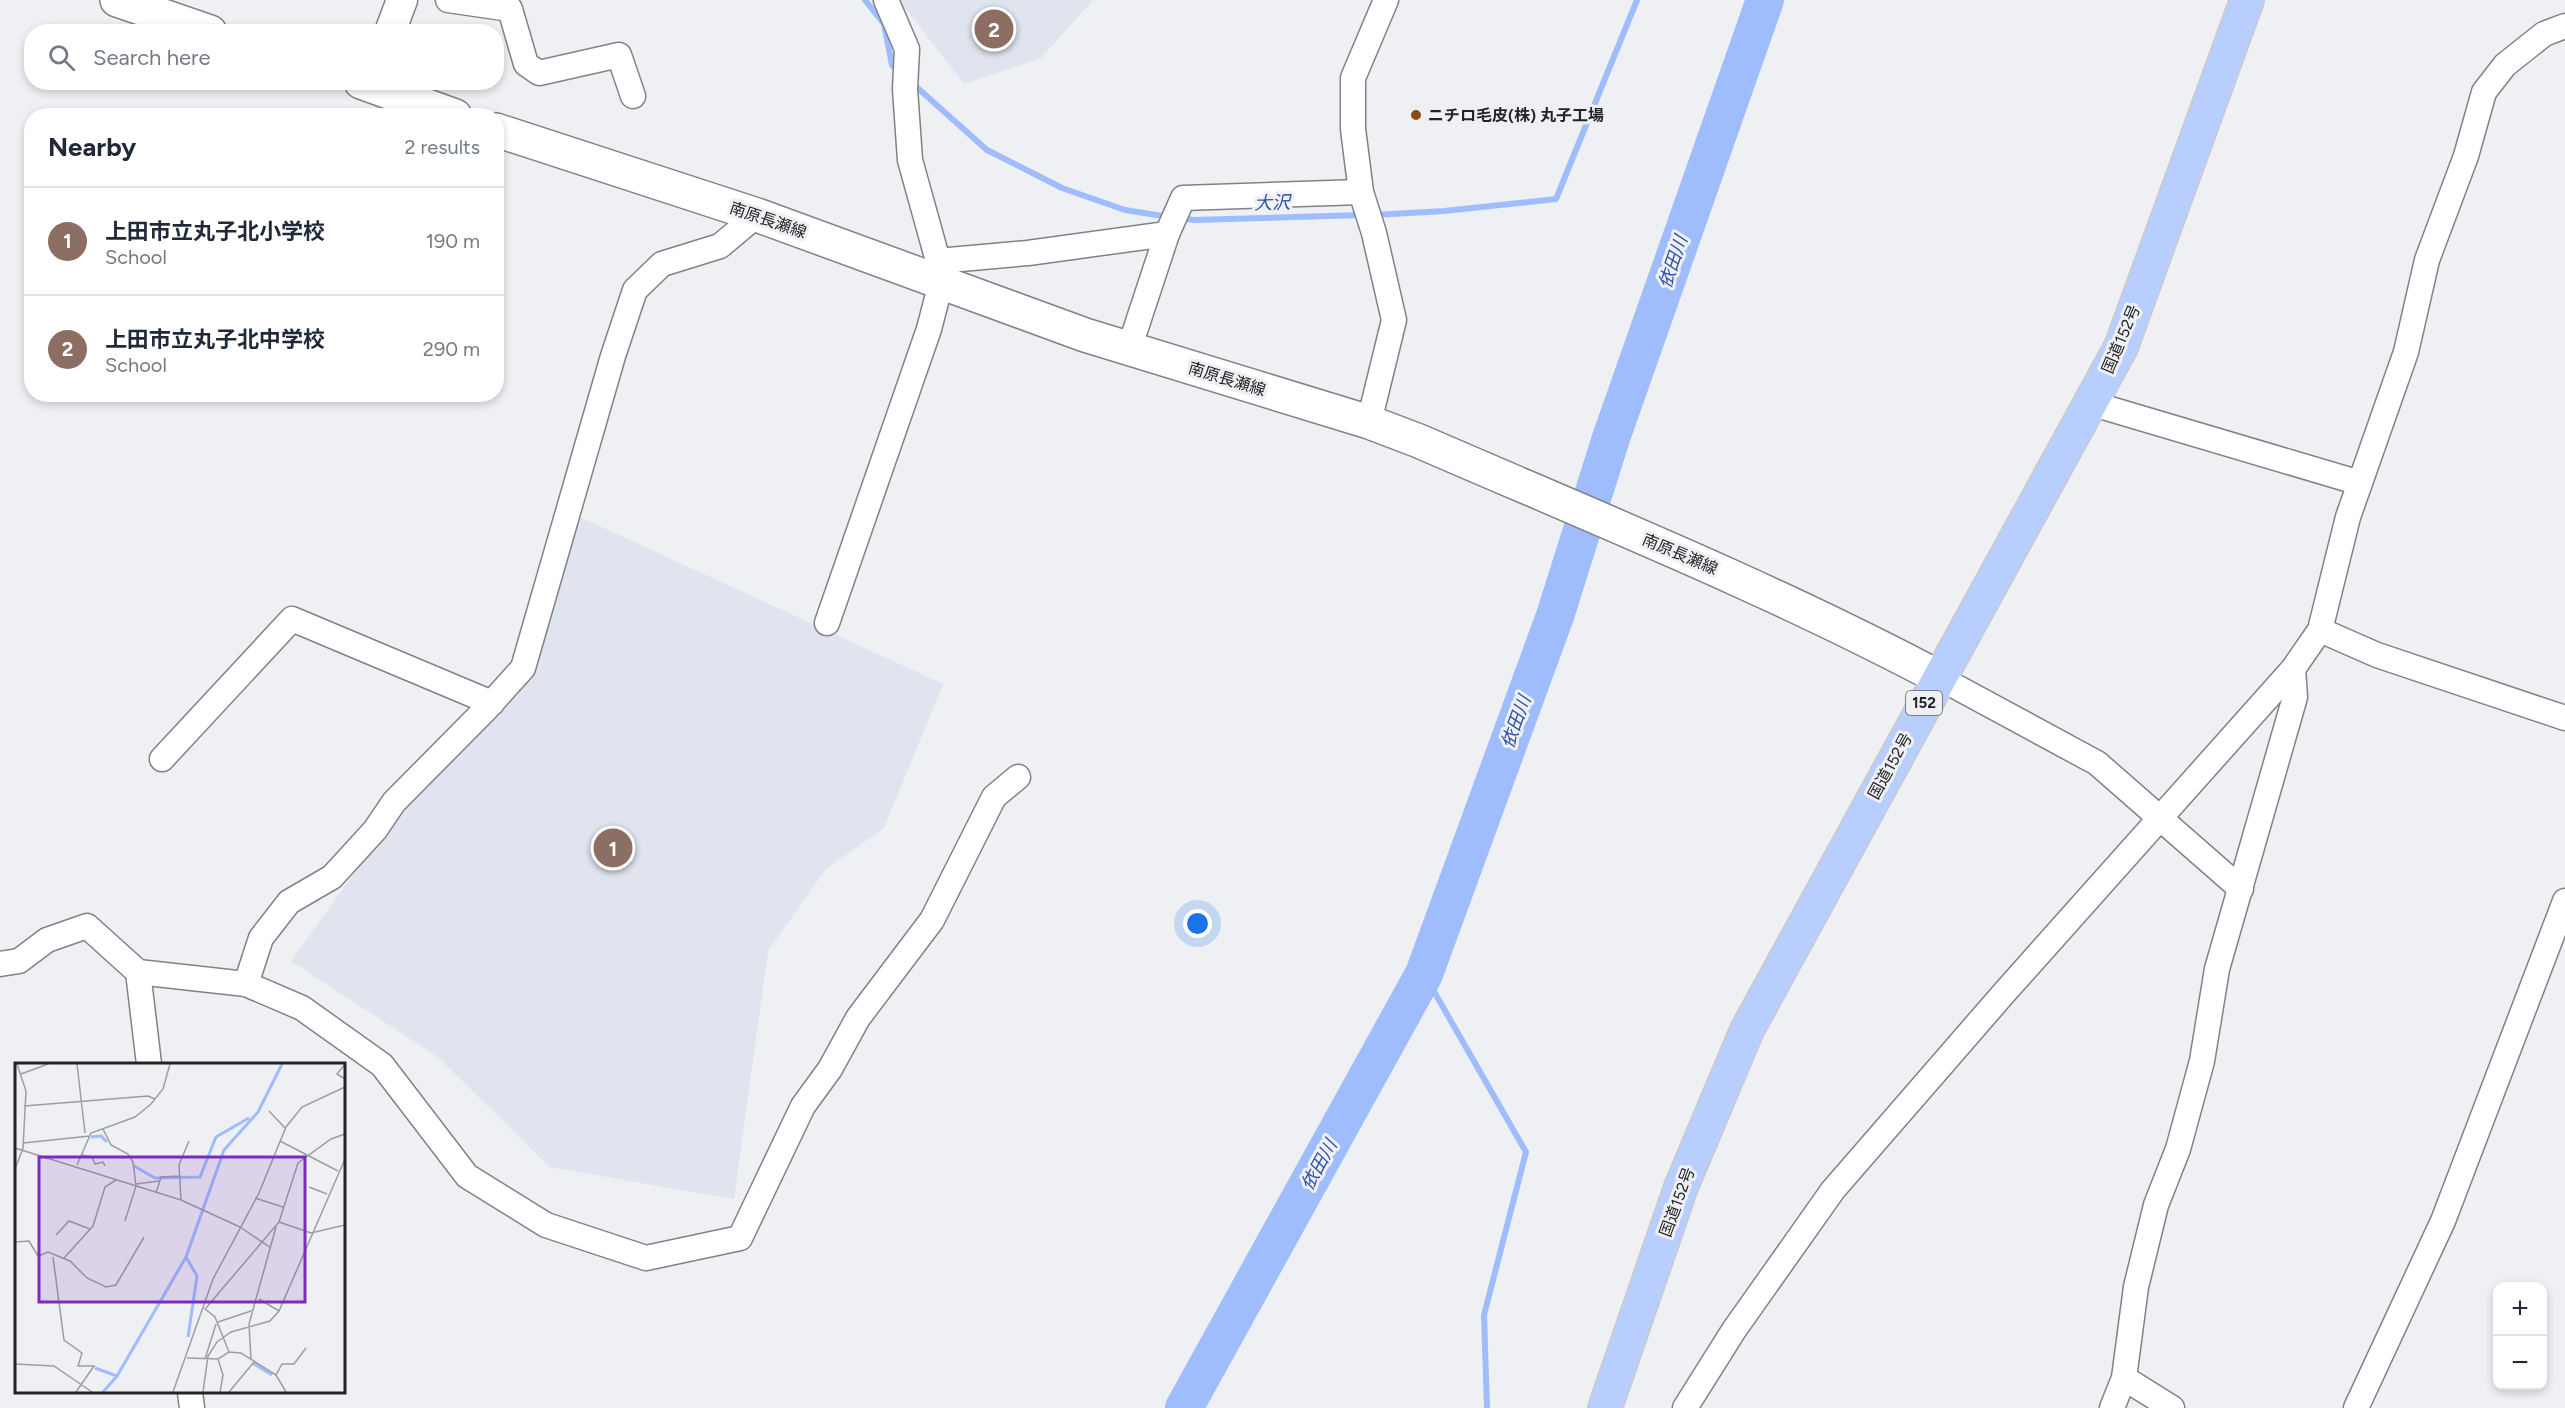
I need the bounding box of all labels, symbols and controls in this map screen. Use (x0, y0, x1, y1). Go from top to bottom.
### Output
pin: 2 (974, 6, 1014, 51)
search box (24, 24, 504, 90)
icon: search (45, 41, 78, 74)
text: Search here (93, 44, 211, 71)
place label: ニチロ毛皮(株) 丸子工場 (1428, 106, 1604, 125)
marker: ニチロ毛皮(株) 丸子工場 (1409, 108, 1423, 122)
text: Nearby (48, 131, 136, 163)
text: 2 results (404, 135, 480, 159)
water label: 大沢 (1254, 191, 1292, 215)
street label: 南原長瀬線 (727, 198, 809, 242)
text: 上田市立丸子北小学校 (105, 218, 325, 245)
text: 1 (63, 229, 72, 253)
text: 190 m (426, 229, 480, 253)
water label: 依田川 (1654, 231, 1693, 291)
text: School (105, 245, 167, 269)
street label: 国道152号 (2098, 302, 2144, 376)
text: 上田市立丸子北中学校 (105, 326, 325, 353)
text: 2 (62, 337, 73, 361)
text: 290 m (423, 337, 480, 361)
text: School (105, 353, 167, 377)
street label: 南原長瀬線 (1186, 358, 1268, 400)
street label: 南原長瀬線 (1639, 530, 1721, 578)
water label: 依田川 (1496, 691, 1536, 751)
road number: 152 (1906, 691, 1942, 715)
street label: 国道152号 (1864, 730, 1916, 802)
pin: 1 (594, 826, 632, 870)
your location (1183, 909, 1212, 938)
inset map (15, 1063, 345, 1393)
water label: 依田川 (1296, 1134, 1343, 1194)
street label: 国道152号 (1656, 1165, 1698, 1239)
map controls (2493, 1282, 2547, 1390)
button: + (2493, 1282, 2547, 1336)
button: − (2493, 1336, 2547, 1390)

